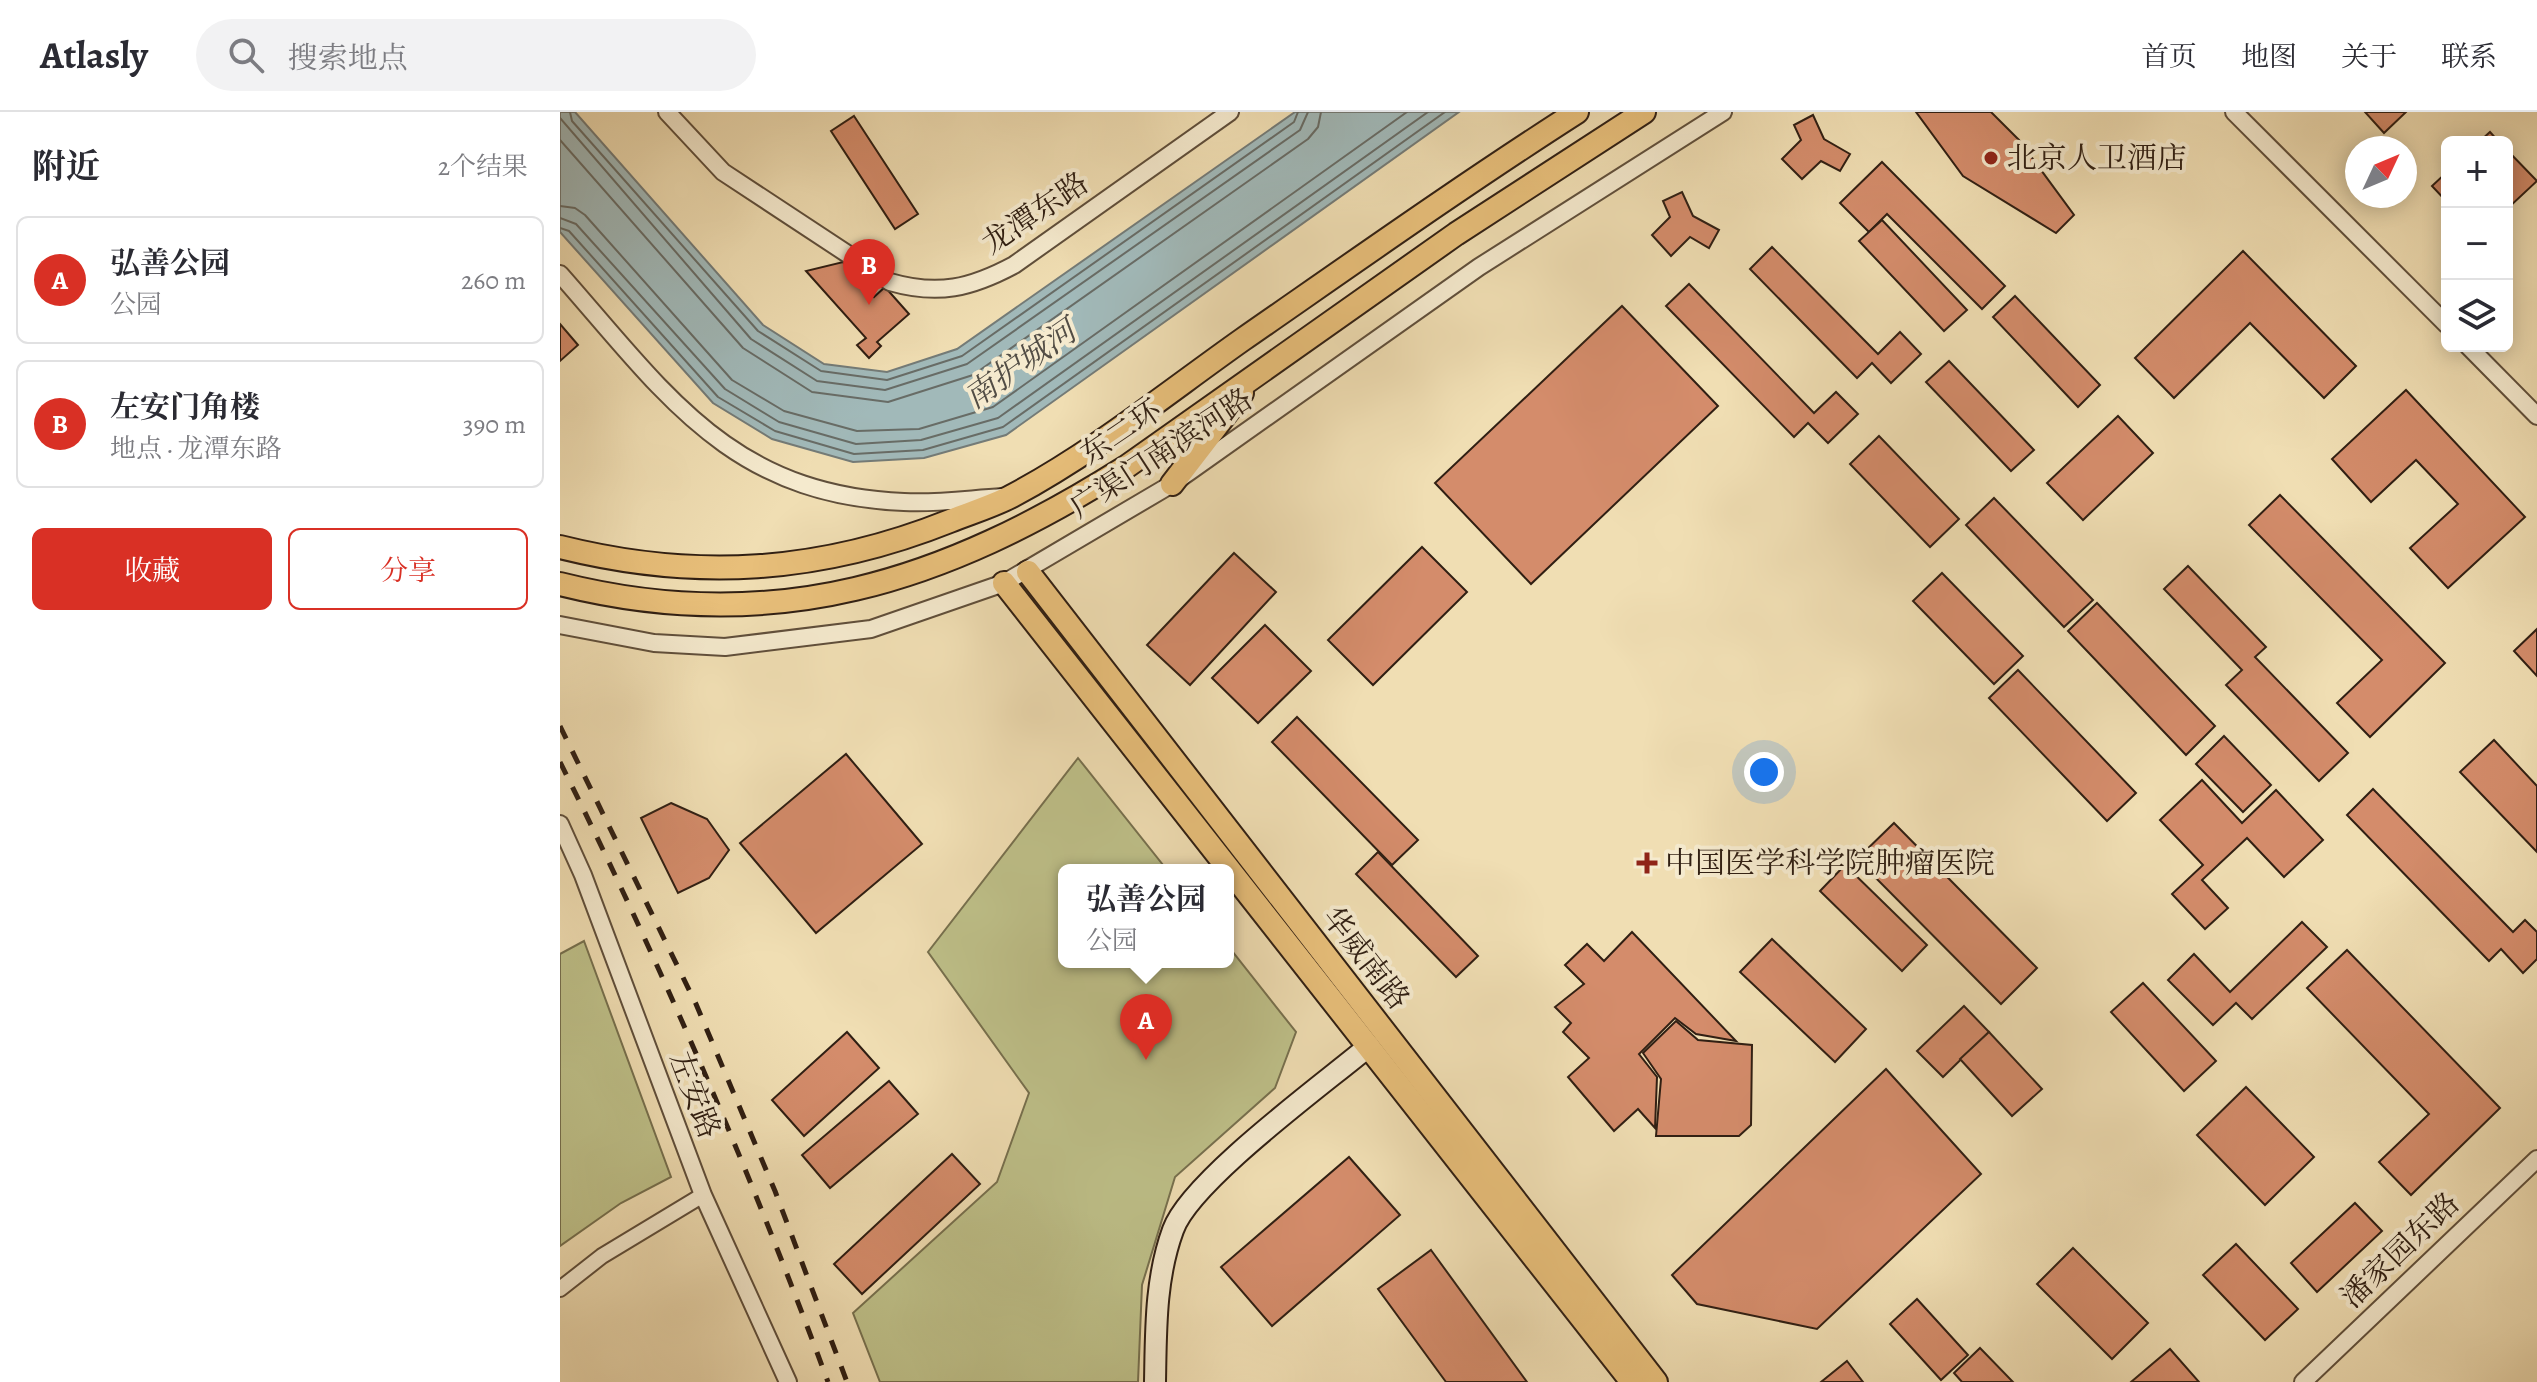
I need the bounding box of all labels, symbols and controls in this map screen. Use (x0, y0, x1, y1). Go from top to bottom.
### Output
search box (196, 19, 756, 91)
text: Atlasly (40, 29, 148, 81)
icon: search (224, 33, 268, 77)
text: 搜索地点 (288, 38, 408, 78)
text: 首页 (2141, 38, 2197, 76)
text: 地图 (2241, 38, 2297, 76)
text: 关于 (2341, 38, 2397, 76)
text: 联系 (2441, 38, 2497, 76)
north arrow (2345, 136, 2417, 208)
map controls (2441, 136, 2513, 352)
button: + (2441, 136, 2513, 208)
place label: 北京人卫酒店 (2007, 138, 2187, 178)
text: 附近 (32, 143, 100, 190)
text: 2个结果 (438, 149, 528, 184)
marker: 北京人卫酒店 (1982, 149, 2000, 167)
street label: 龙潭东路 (974, 163, 1096, 263)
button: − (2441, 208, 2513, 280)
pin: B (843, 239, 895, 305)
text: 弘善公园 (110, 243, 230, 283)
text: A (52, 263, 68, 298)
text: 260 m (461, 263, 526, 298)
button: layers (2441, 280, 2513, 352)
text: 公园 (110, 287, 162, 322)
water label: 南护城河 (955, 306, 1089, 419)
street label: 广渠门南滨河路 (1062, 379, 1260, 527)
text: 左安门角楼 (110, 387, 260, 427)
street label: 东二环 (1073, 390, 1169, 474)
text: B (52, 407, 68, 442)
text: 390 m (463, 407, 526, 442)
text: 地点 · 龙潭东路 (110, 431, 281, 466)
button: 收藏 (32, 528, 272, 610)
button: 分享 (288, 528, 528, 610)
your location (1744, 752, 1784, 792)
place label: 中国医学科学院肿瘤医院 (1665, 843, 1995, 883)
marker: 中国医学科学院肿瘤医院 (1636, 852, 1658, 874)
popup (1058, 864, 1234, 968)
text: 弘善公园 (1086, 879, 1206, 919)
street label: 华威南路 (1313, 898, 1419, 1018)
text: 公园 (1086, 923, 1138, 958)
pin: A (1120, 994, 1172, 1060)
street label: 左安路 (660, 1046, 730, 1144)
street label: 潘家园东路 (2332, 1184, 2468, 1316)

